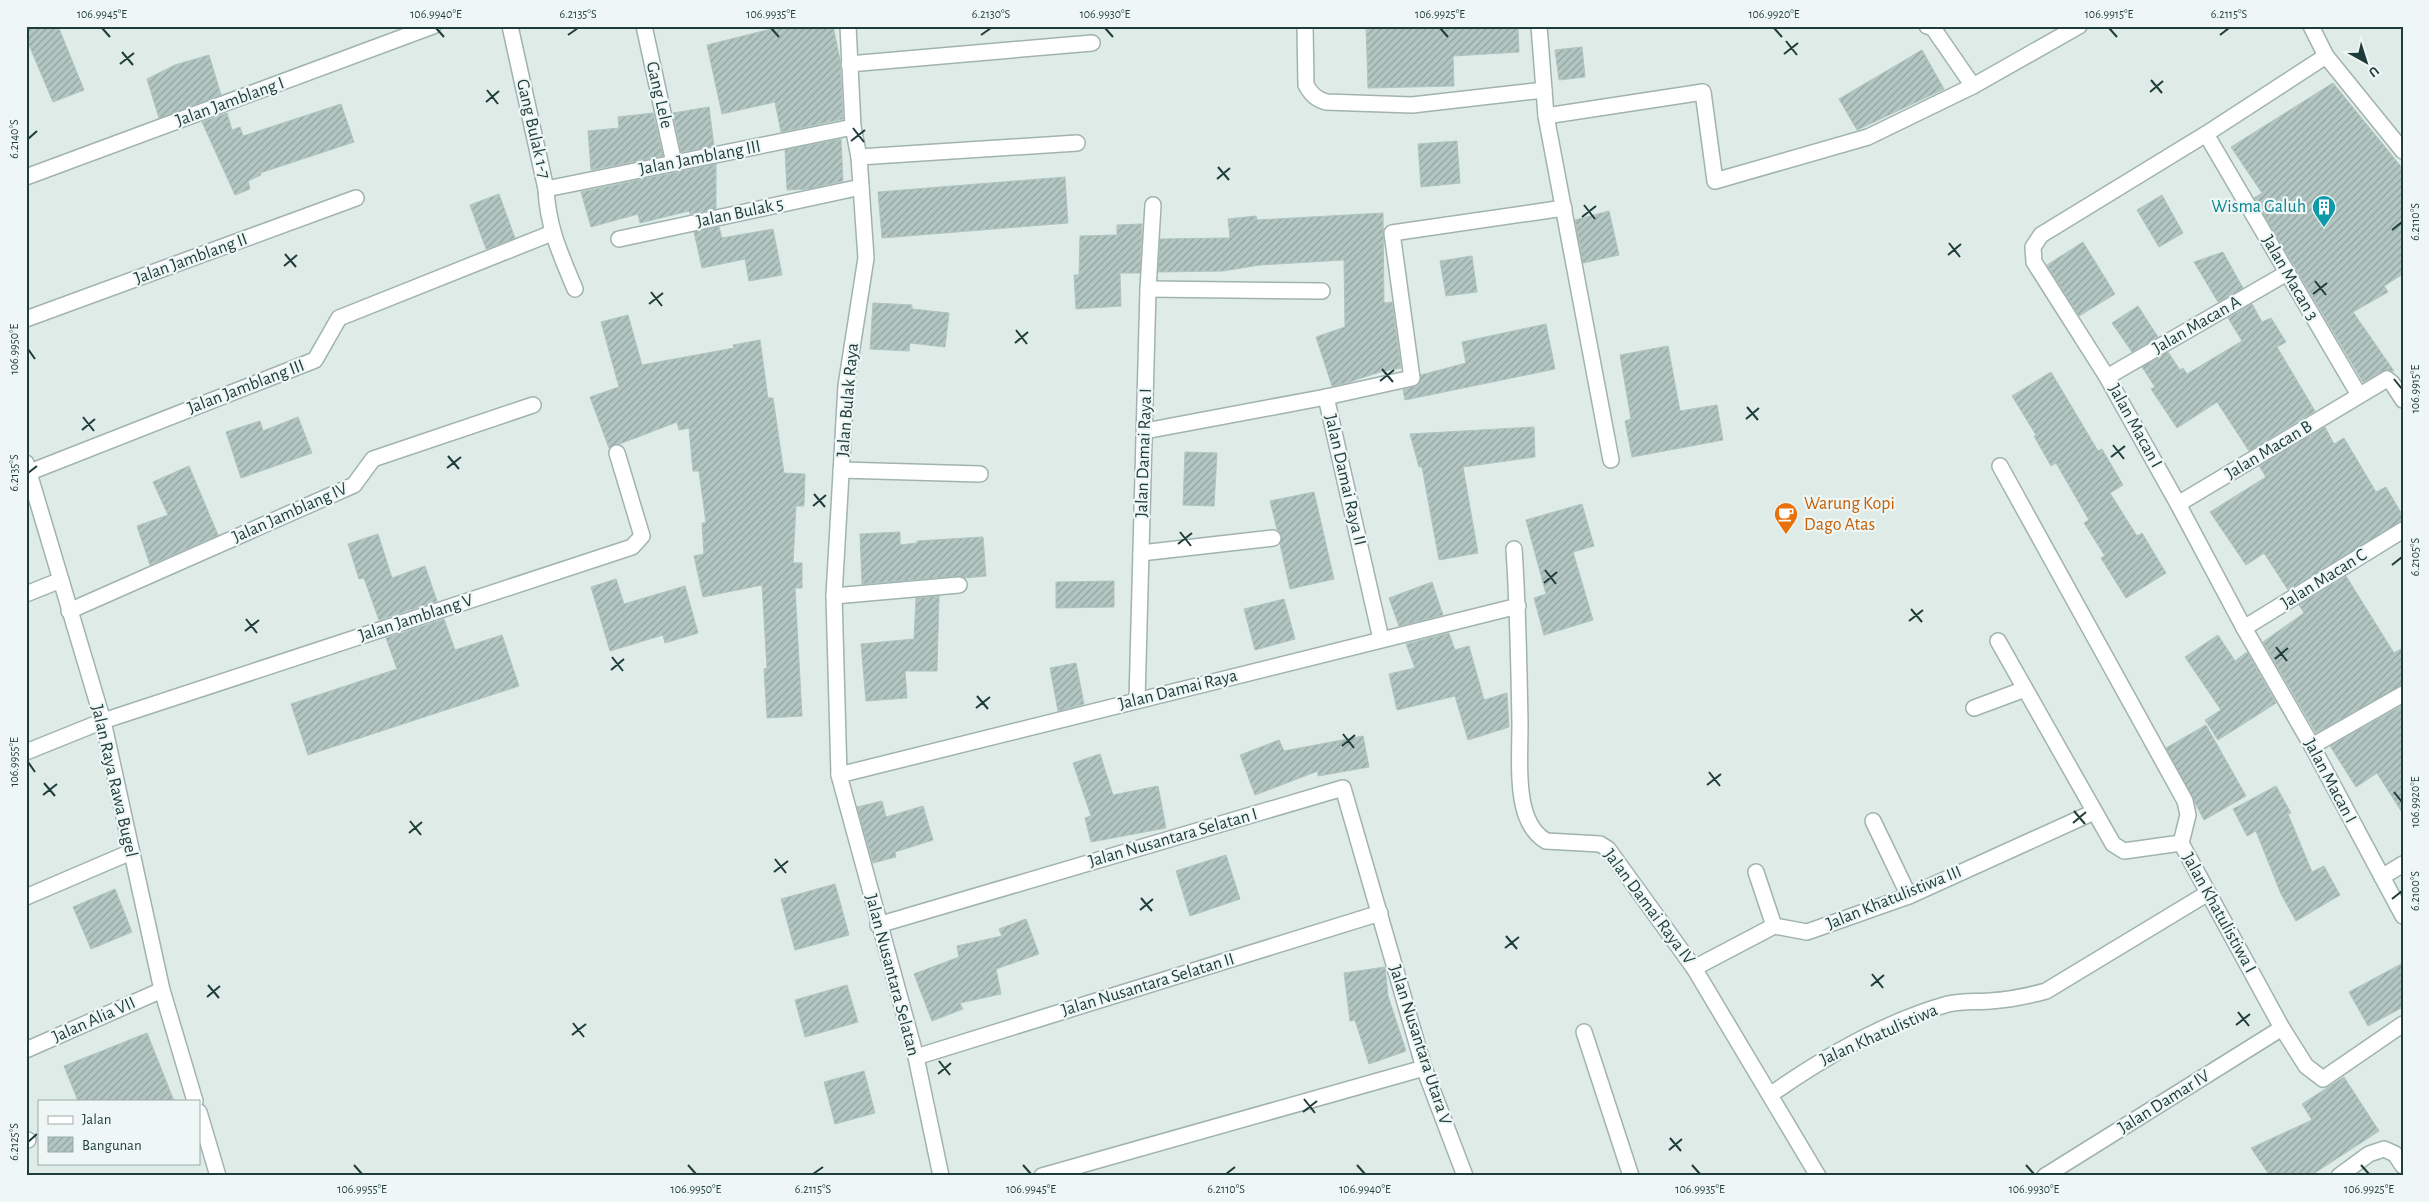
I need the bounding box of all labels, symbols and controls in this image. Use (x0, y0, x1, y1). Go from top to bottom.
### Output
text: 106.9945°E (77, 8, 127, 20)
text: 106.9940°E (410, 8, 462, 20)
text: 6.2135°S (559, 8, 597, 20)
text: 106.9935°E (746, 8, 796, 20)
text: 6.2130°S (972, 8, 1011, 20)
text: 106.9930°E (1080, 8, 1131, 20)
text: 106.9925°E (1415, 8, 1465, 20)
text: 106.9920°E (1748, 8, 1800, 20)
text: 106.9915°E (2085, 8, 2134, 20)
text: 6.2115°S (2211, 8, 2247, 20)
north arrow (2342, 38, 2392, 88)
street label: Gang Lele (643, 60, 675, 130)
text: U (2366, 63, 2381, 80)
street label: Jalan Jamblang I (173, 74, 287, 130)
street label: Gang Bulak 1-7 (513, 77, 553, 181)
text: 6.2140°S (8, 119, 20, 159)
street label: Jalan Jamblang III (638, 137, 762, 179)
building icon: Wisma Galuh (2311, 194, 2337, 228)
street label: Jalan Bulak 5 (695, 195, 785, 231)
place label: Wisma Galuh (2211, 198, 2306, 216)
text: 6.2110°S (2409, 203, 2421, 241)
street label: Jalan Jamblang II (132, 230, 250, 288)
street label: Jalan Macan 3 (2258, 232, 2322, 324)
street label: Jalan Macan A (2150, 292, 2245, 357)
text: 106.9950°E (8, 323, 20, 374)
street label: Jalan Bulak Raya (834, 342, 862, 458)
street label: Jalan Jamblang III (185, 356, 307, 418)
text: 106.9915°E (2409, 364, 2421, 413)
street label: Jalan Macan I (2105, 381, 2165, 471)
street label: Jalan Damai Raya I (1133, 388, 1155, 518)
street label: Jalan Damai Raya II (1321, 413, 1369, 547)
street label: Jalan Macan B (2223, 417, 2315, 483)
text: 6.2135°S (8, 454, 20, 492)
street label: Jalan Jamblang IV (230, 479, 351, 546)
place label: Warung Kopi Dago Atas (1804, 495, 1895, 534)
cafe icon: Warung Kopi Dago Atas (1773, 501, 1799, 535)
text: 6.2105°S (2409, 537, 2421, 576)
street label: Jalan Macan C (2278, 546, 2370, 612)
street label: Jalan Jamblang V (357, 591, 476, 645)
street label: Jalan Damai Raya (1117, 667, 1239, 713)
street label: Jalan Raya Rawa Bugel (88, 703, 140, 859)
street label: Jalan Macan I (2300, 736, 2360, 826)
text: 106.9955°E (8, 737, 20, 787)
text: 106.9920°E (2409, 776, 2421, 828)
street label: Jalan Nusantara Selatan I (1087, 805, 1259, 871)
street label: Jalan Damai Raya IV (1600, 846, 1699, 969)
street label: Jalan Khatulistiwa I (2179, 850, 2259, 976)
street label: Jalan Khatulistiwa III (1824, 863, 1964, 933)
text: 6.2100°S (2409, 871, 2421, 911)
street label: Jalan Nusantara Selatan (862, 892, 922, 1058)
street label: Jalan Nusantara Selatan II (1060, 950, 1236, 1020)
street label: Jalan Nusantara Utara V (1386, 963, 1455, 1128)
street label: Jalan Alia VII (50, 994, 138, 1046)
street label: Jalan Khatulistiwa (1818, 1001, 1940, 1069)
street label: Jalan Damar IV (2115, 1066, 2214, 1137)
legend (38, 1100, 200, 1164)
text: Jalan (82, 1112, 112, 1127)
text: 6.2125°S (8, 1123, 20, 1161)
text: Bangunan (82, 1138, 142, 1153)
text: 106.9955°E (337, 1183, 387, 1195)
text: 106.9950°E (671, 1183, 722, 1195)
text: 6.2115°S (795, 1183, 831, 1195)
text: 106.9945°E (1006, 1183, 1056, 1195)
text: 6.2110°S (1207, 1183, 1245, 1195)
text: 106.9940°E (1339, 1183, 1391, 1195)
text: 106.9935°E (1675, 1183, 1725, 1195)
text: 106.9930°E (2009, 1183, 2060, 1195)
text: 106.9925°E (2344, 1183, 2394, 1195)

